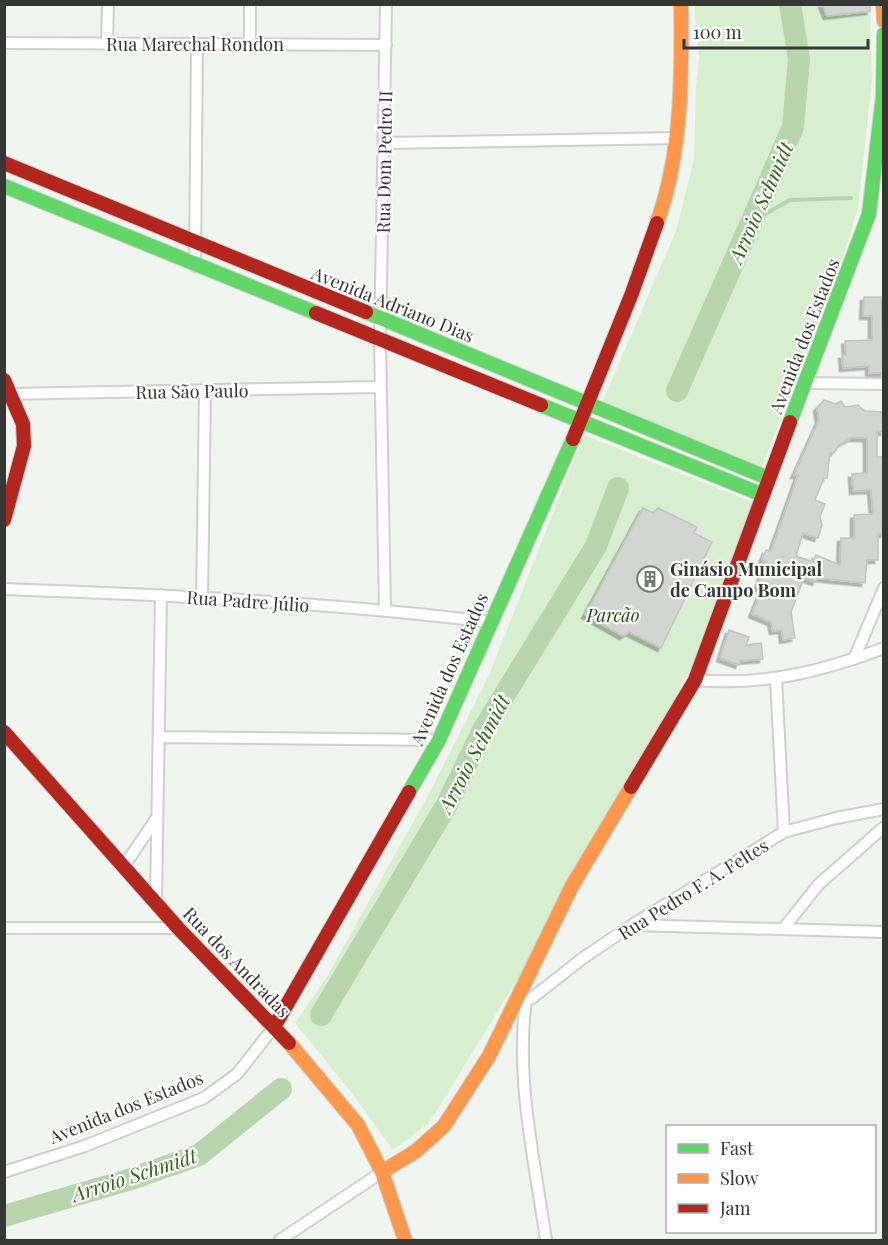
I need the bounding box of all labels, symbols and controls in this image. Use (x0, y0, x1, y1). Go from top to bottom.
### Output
scale bar (684, 12, 868, 50)
text: 100 m (693, 20, 742, 44)
street label: Rua Marechal Rondon (106, 32, 284, 56)
street label: Rua Dom Pedro II (371, 90, 397, 234)
water label: Arroio Schmidt (720, 136, 799, 269)
street label: Avenida dos Estados (763, 255, 845, 418)
street label: Avenida Adriano Dias (308, 260, 478, 347)
street label: Rua São Paulo (135, 378, 249, 404)
place label: Ginásio Municipal de Campo Bom (670, 557, 822, 602)
building icon: Ginásio Municipal de Campo Bom (635, 564, 665, 594)
street label: Rua Padre Júlio (186, 585, 310, 617)
street label: Avenida dos Estados (404, 589, 493, 750)
park label: Parcão (585, 603, 640, 627)
water label: Arroio Schmidt (430, 688, 516, 819)
street label: Rua Pedro F. A. Feltes (613, 833, 773, 945)
street label: Rua dos Andradas (178, 902, 296, 1022)
street label: Avenida dos Estados (44, 1065, 207, 1149)
legend (666, 1125, 876, 1233)
text: Fast (720, 1136, 754, 1160)
water label: Arroio Schmidt (66, 1141, 201, 1208)
text: Slow (720, 1166, 758, 1190)
text: Jam (719, 1196, 750, 1220)

